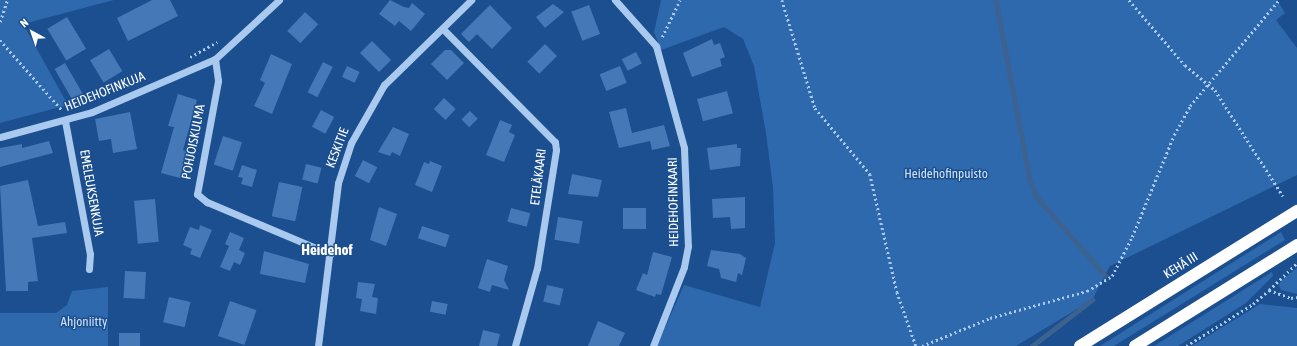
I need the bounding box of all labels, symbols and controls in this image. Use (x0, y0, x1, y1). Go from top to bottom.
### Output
north arrow (12, 12, 52, 52)
text: N (18, 16, 31, 29)
street label: HEIDEHOFINKUJA (63, 69, 147, 115)
street label: POHJOISKULMA (179, 103, 209, 181)
street label: KESKITIE (323, 126, 353, 170)
street label: EMELEUKSENKUJA (76, 148, 106, 238)
street label: ETELÄKAARI (528, 148, 550, 206)
street label: HEIDEHOFINKAARI (665, 157, 683, 247)
park label: Heidehofinpuisto (904, 166, 988, 182)
district label: Heidehof (301, 241, 353, 259)
street label: KEHÄ III (1161, 249, 1201, 283)
park label: Ahjoniitty (61, 314, 107, 330)

